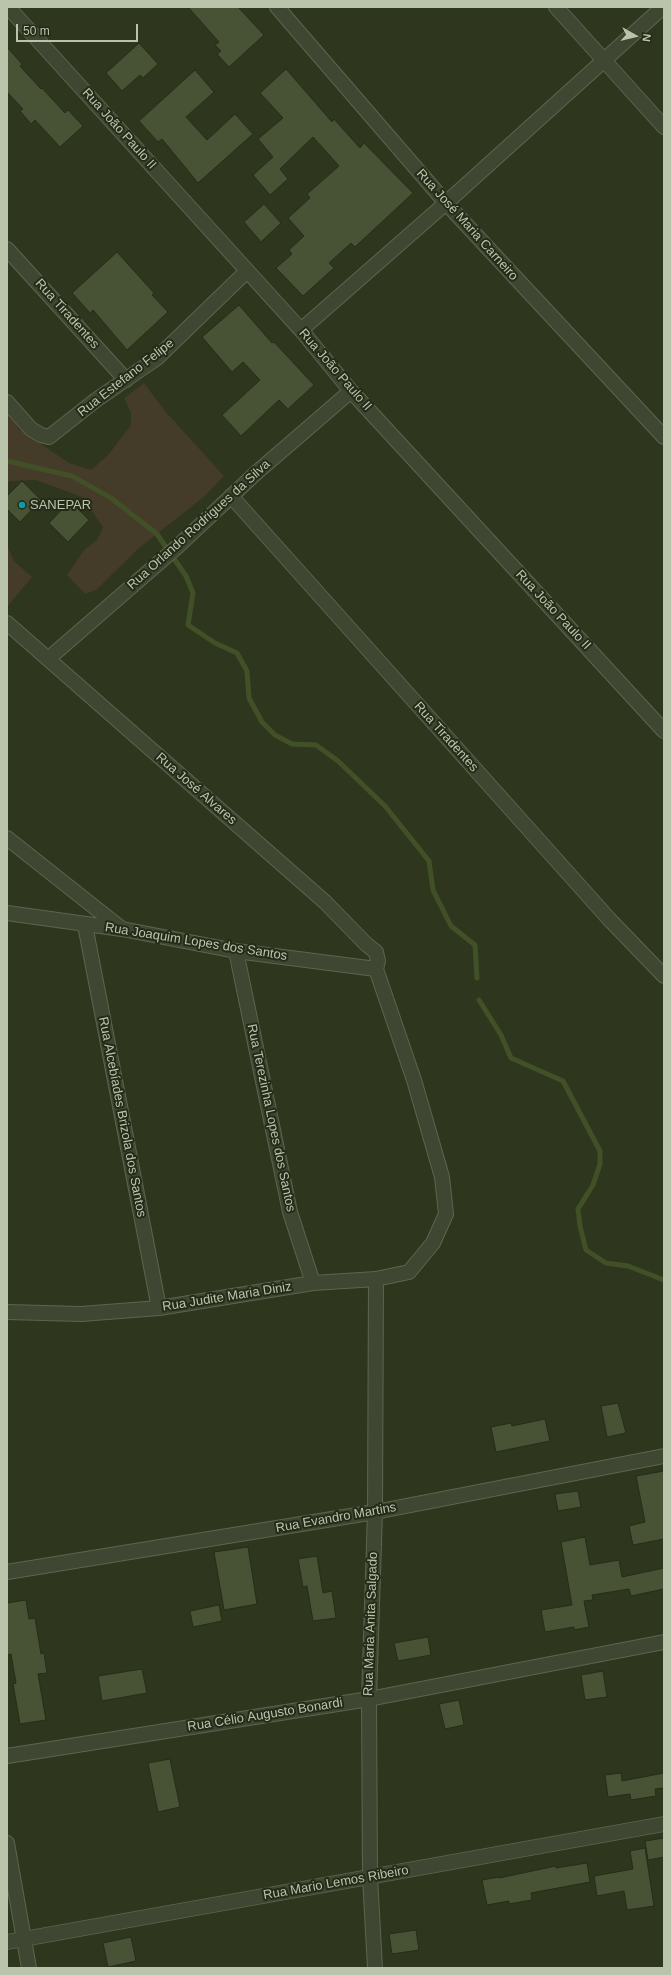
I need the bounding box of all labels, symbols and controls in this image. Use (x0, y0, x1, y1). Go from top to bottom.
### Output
scale bar (18, 16, 140, 42)
north arrow (615, 16, 655, 56)
text: 50 m (23, 24, 50, 38)
text: N (640, 33, 653, 42)
street label: Rua João Paulo II (79, 85, 159, 173)
street label: Rua José Maria Carneiro (413, 166, 521, 284)
street label: Rua Tiradentes (32, 276, 102, 352)
street label: Rua João Paulo II (295, 326, 375, 414)
street label: Rua Estefano Felipe (75, 336, 177, 420)
street label: Rua Orlando Rodrigues da Silva (125, 457, 273, 593)
place label: SANEPAR (30, 497, 91, 513)
marker: SANEPAR (17, 500, 27, 510)
street label: Rua João Paulo II (512, 567, 594, 653)
street label: Rua Tiradentes (411, 699, 481, 775)
street label: Rua José Alvares (152, 750, 240, 828)
street label: Rua Joaquim Lopes dos Santos (104, 920, 288, 964)
street label: Rua Alcebíades Brizola dos Santos (95, 1015, 149, 1219)
street label: Rua Terezinha Lopes dos Santos (243, 1023, 299, 1213)
street label: Rua Judite Maria Diniz (161, 1279, 293, 1315)
street label: Rua Evandro Martins (275, 1500, 397, 1536)
street label: Rua Maria Anita Salgado (361, 1552, 381, 1696)
street label: Rua Célio Augusto Bonardi (186, 1695, 344, 1735)
street label: Rua Mario Lemos Ribeiro (262, 1863, 410, 1903)

